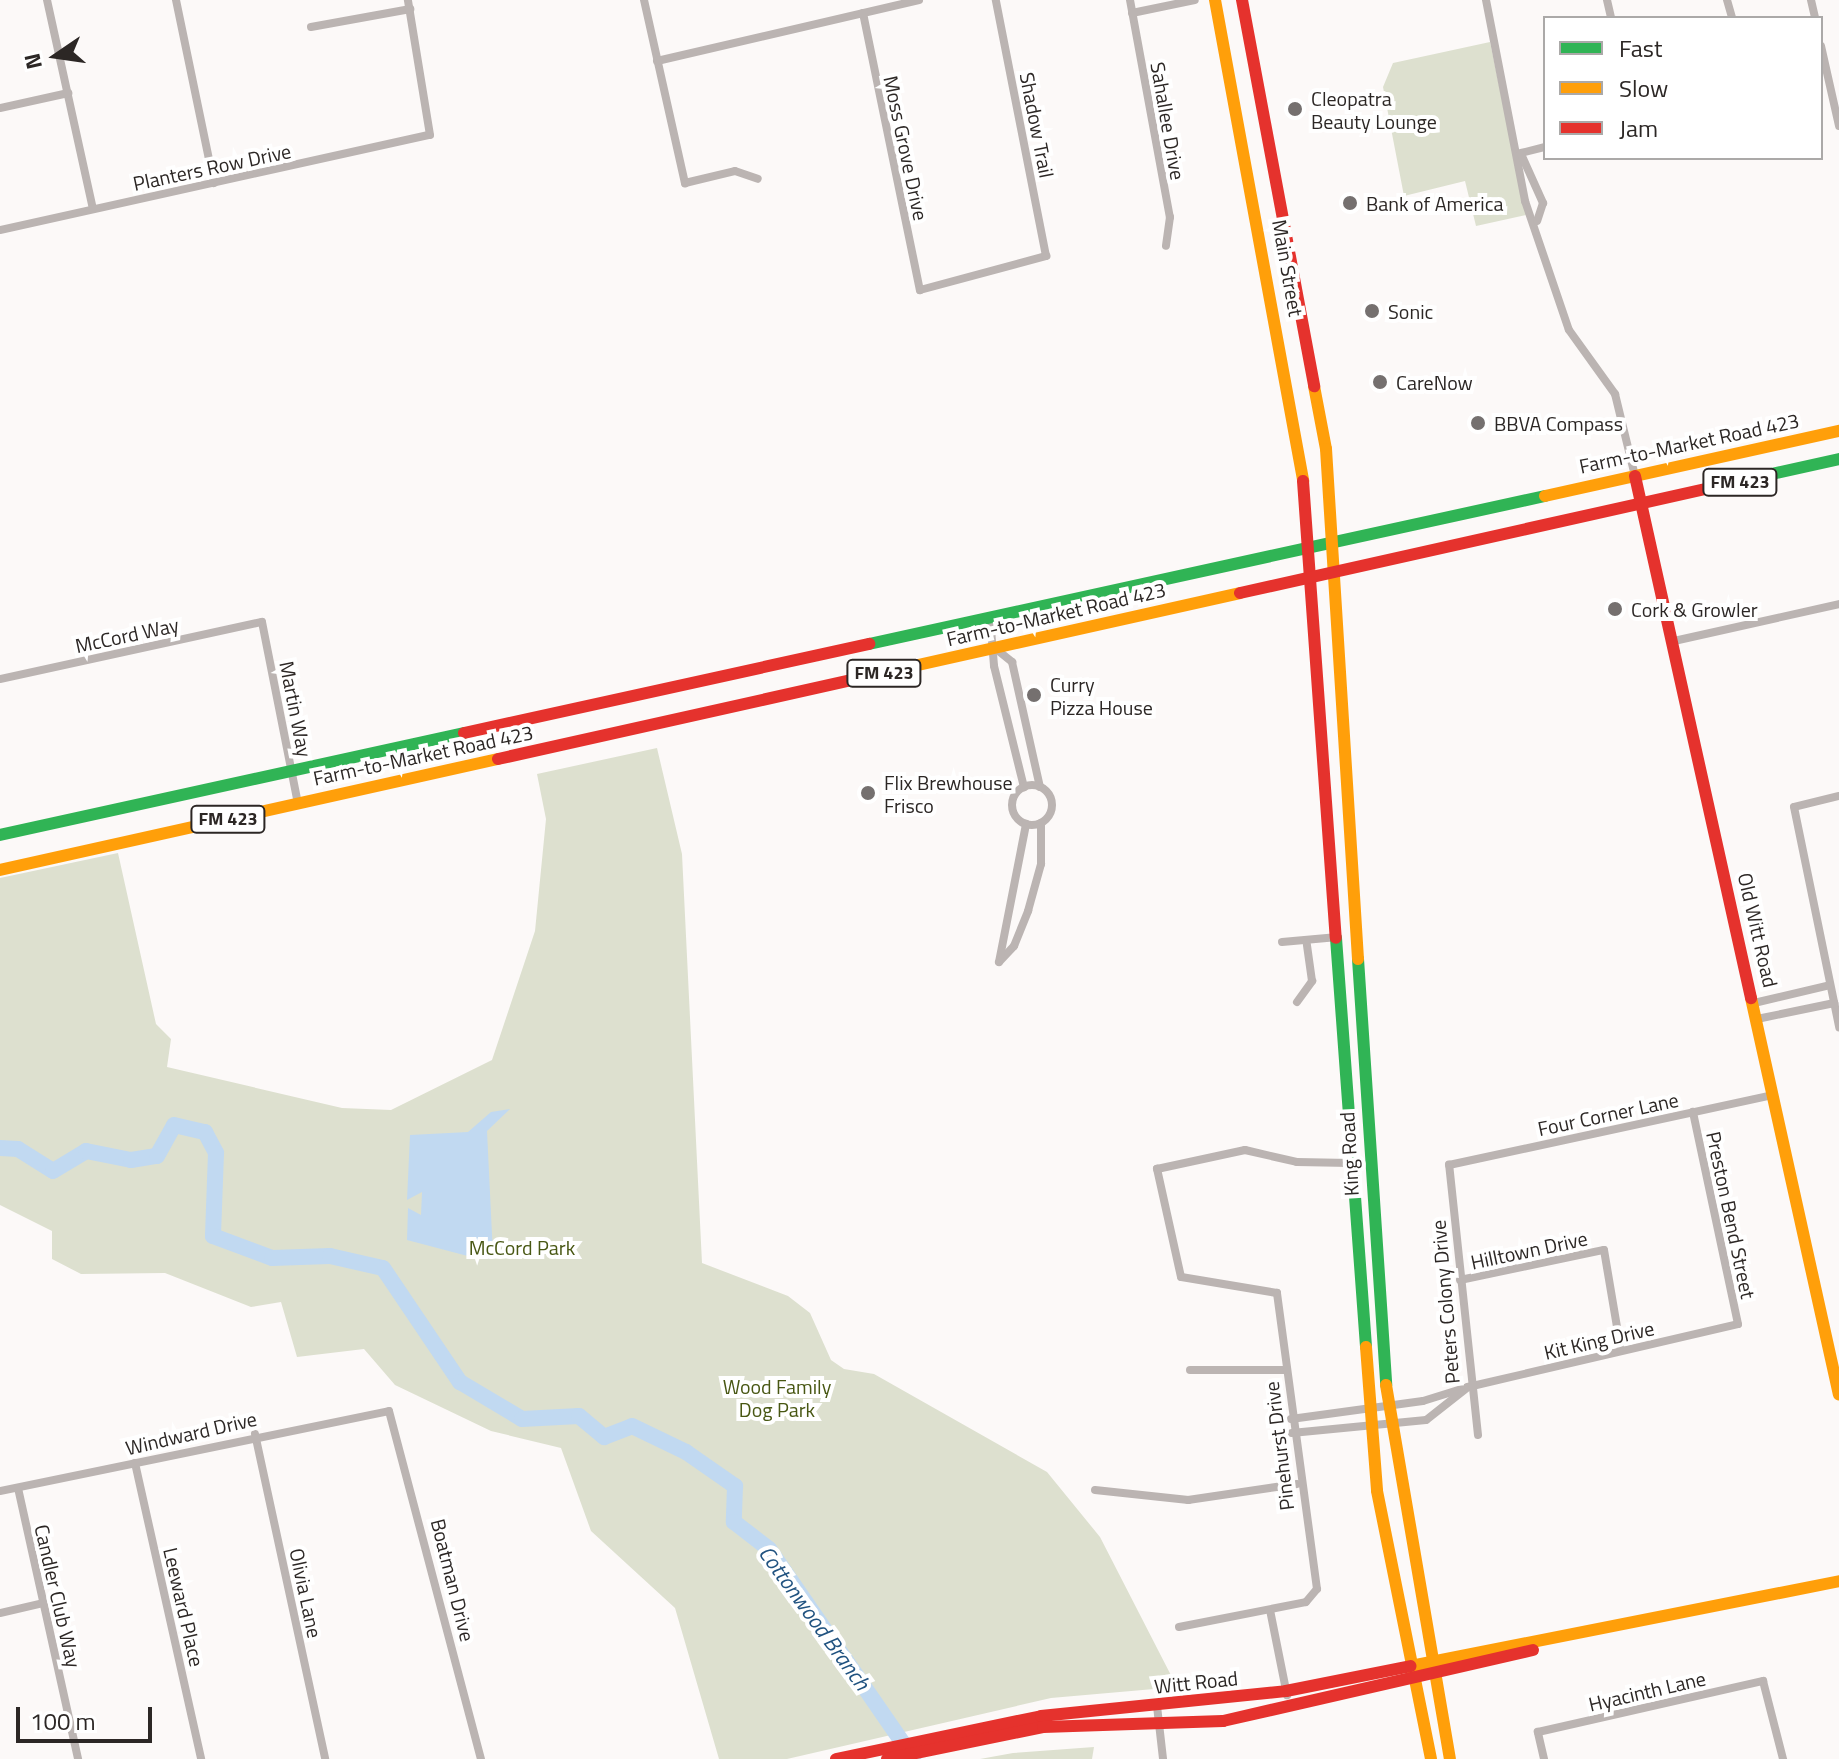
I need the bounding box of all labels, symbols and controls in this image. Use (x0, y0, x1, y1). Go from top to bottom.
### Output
north arrow (16, 16, 96, 96)
legend (1543, 16, 1823, 160)
text: Fast (1619, 30, 1662, 66)
text: N (14, 50, 51, 73)
street label: Sahallee Drive (1146, 60, 1190, 182)
street label: Shadow Trail (1015, 70, 1059, 180)
text: Slow (1619, 70, 1668, 106)
street label: Moss Grove Drive (879, 73, 933, 223)
place label: Cleopatra Beauty Lounge (1311, 86, 1437, 133)
marker: Cleopatra Beauty Lounge (1286, 100, 1304, 118)
text: Jam (1619, 110, 1658, 146)
street label: Planters Row Drive (131, 139, 293, 195)
place label: Bank of America (1366, 191, 1503, 215)
marker: Bank of America (1341, 194, 1359, 212)
street label: Main Street (1268, 218, 1308, 318)
place label: Sonic (1388, 299, 1433, 323)
marker: Sonic (1363, 302, 1381, 320)
place label: CareNow (1396, 370, 1473, 394)
marker: CareNow (1371, 373, 1389, 391)
street label: Farm-to-Market Road 423 (1577, 408, 1801, 478)
place label: BBVA Compass (1494, 411, 1623, 435)
marker: BBVA Compass (1469, 414, 1487, 432)
road number: FM 423 (1702, 468, 1778, 496)
street label: Farm-to-Market Road 423 (944, 577, 1168, 651)
place label: Cork & Growler (1631, 597, 1758, 621)
marker: Cork & Growler (1606, 600, 1624, 618)
street label: McCord Way (73, 612, 181, 658)
street label: Martin Way (275, 659, 317, 759)
road number: FM 423 (846, 659, 922, 687)
place label: Curry Pizza House (1050, 672, 1153, 719)
marker: Curry Pizza House (1025, 686, 1043, 704)
street label: Farm-to-Market Road 423 (311, 720, 535, 790)
place label: Flix Brewhouse Frisco (884, 770, 1013, 817)
marker: Flix Brewhouse Frisco (859, 784, 877, 802)
road number: FM 423 (190, 805, 266, 833)
street label: Old Witt Road (1733, 870, 1783, 990)
street label: Four Corner Lane (1535, 1087, 1681, 1141)
street label: King Road (1335, 1111, 1363, 1197)
street label: Preston Bend Street (1702, 1129, 1760, 1301)
street label: Peters Colony Drive (1426, 1219, 1464, 1385)
street label: Hilltown Drive (1468, 1226, 1590, 1274)
park label: McCord Park (469, 1235, 575, 1259)
street label: Kit King Drive (1542, 1316, 1656, 1364)
park label: Wood Family Dog Park (723, 1374, 831, 1421)
street label: Pinehurst Drive (1259, 1380, 1299, 1512)
street label: Windward Drive (123, 1406, 259, 1460)
street label: Boatman Drive (426, 1516, 480, 1644)
street label: Candler Club Way (30, 1522, 86, 1670)
water label: Cottonwood Branch (753, 1541, 875, 1695)
street label: Leeward Place (159, 1545, 209, 1669)
street label: Olivia Lane (285, 1546, 327, 1640)
street label: Witt Road (1153, 1666, 1239, 1698)
street label: Hyacinth Lane (1586, 1666, 1708, 1716)
scale bar (20, 1691, 156, 1741)
text: 100 m (30, 1703, 96, 1739)

